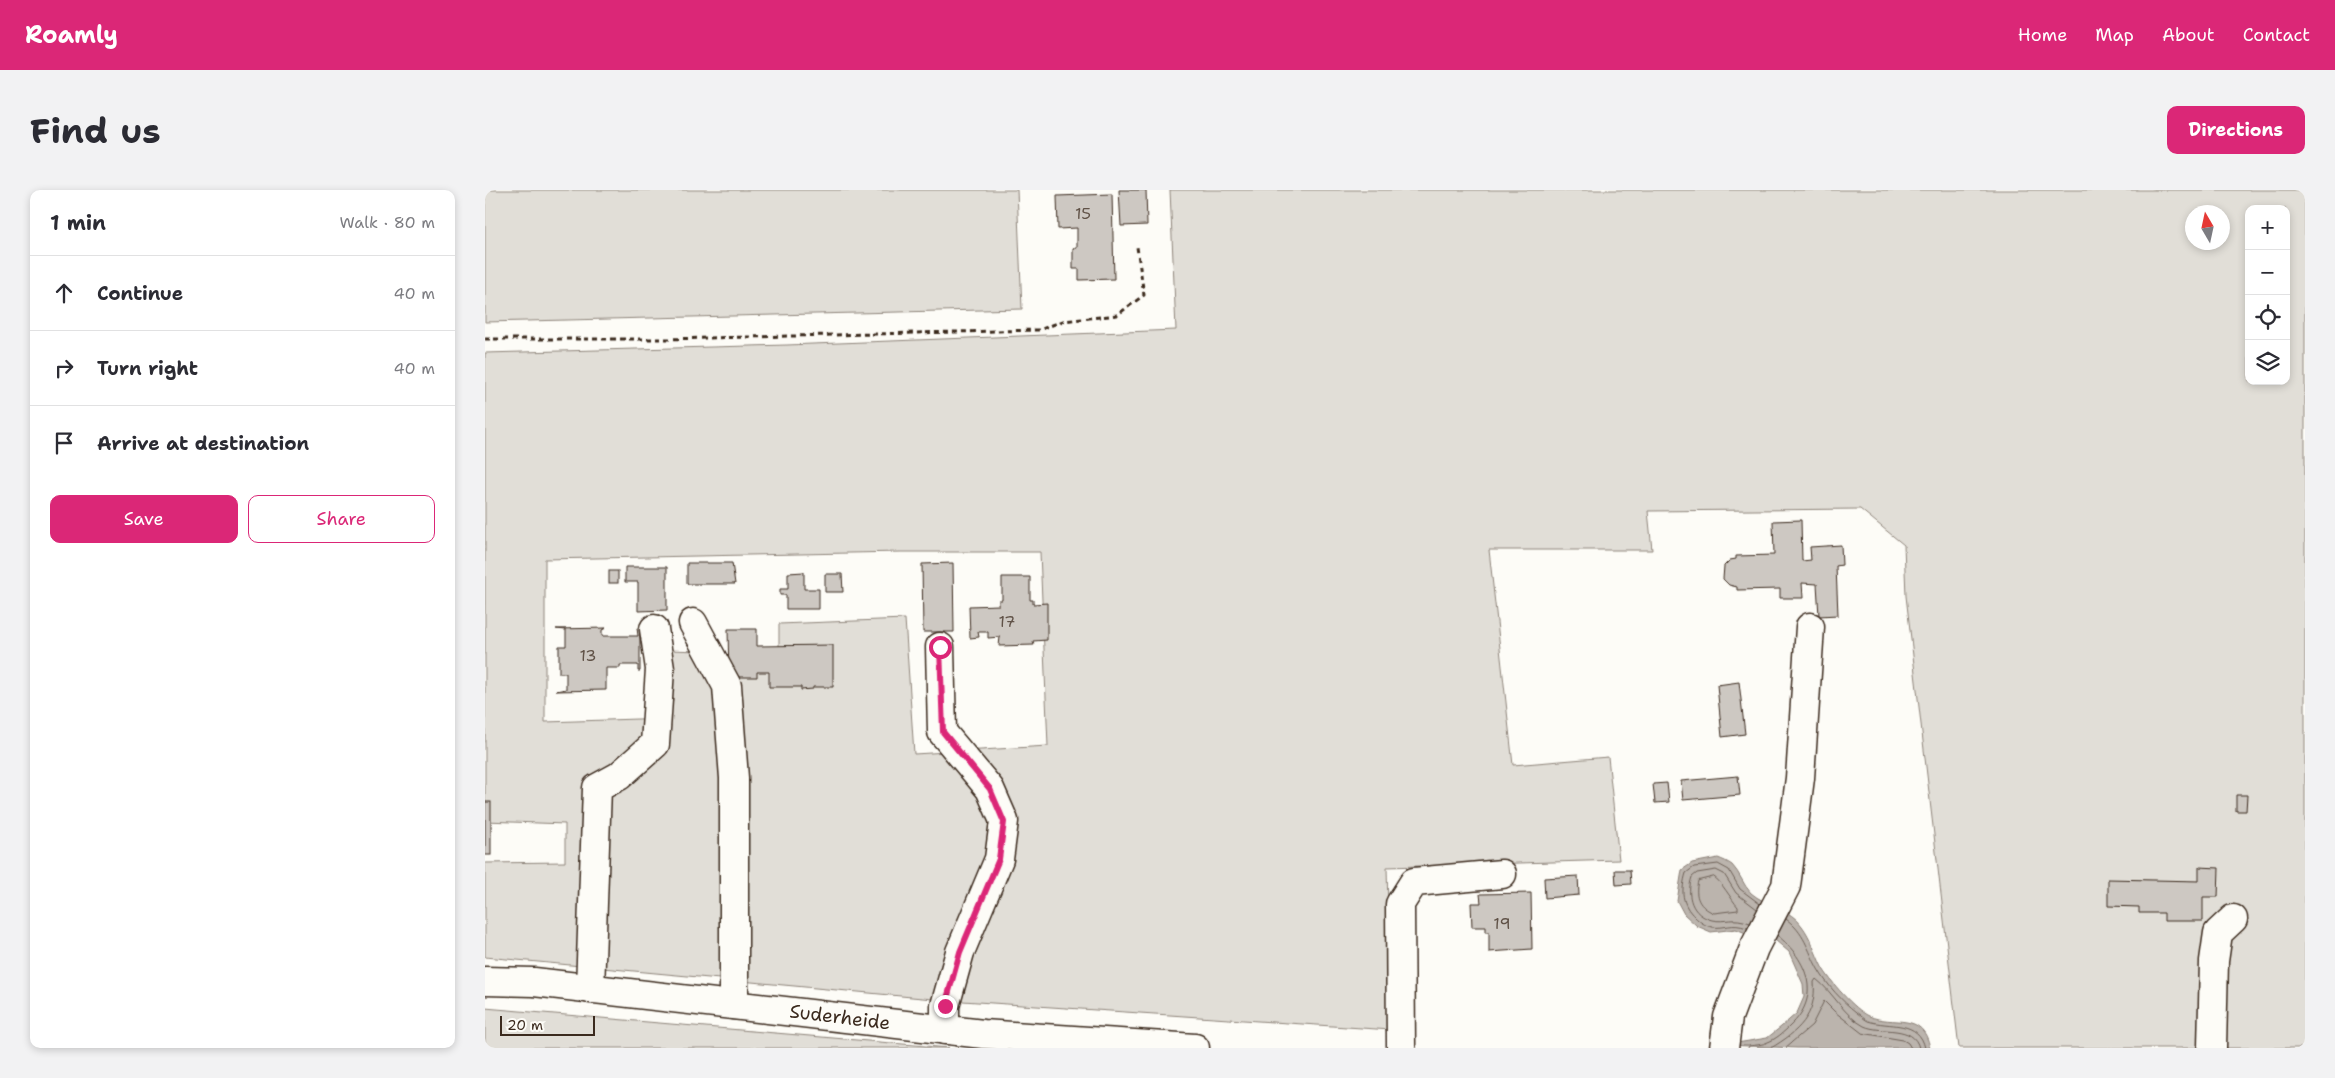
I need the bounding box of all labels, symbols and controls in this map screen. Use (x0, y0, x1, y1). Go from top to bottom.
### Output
text: Roamly (25, 19, 118, 51)
text: Home (2018, 23, 2067, 47)
text: Map (2095, 23, 2134, 47)
text: About (2162, 23, 2215, 47)
text: Contact (2243, 23, 2310, 47)
button: Directions (2167, 106, 2305, 154)
text: Find us (30, 107, 161, 154)
house number: 15 (1075, 203, 1091, 224)
north arrow (2185, 205, 2230, 250)
map controls (2245, 205, 2290, 385)
button: + (2245, 205, 2290, 250)
text: 1 min (50, 209, 106, 237)
text: Walk · 80 m (340, 212, 435, 233)
button: − (2245, 250, 2290, 295)
icon: ahead (50, 279, 78, 307)
text: Continue (97, 281, 183, 306)
text: 40 m (393, 283, 435, 304)
button: locate (2245, 295, 2290, 340)
button: layers (2245, 340, 2290, 385)
icon: right (50, 354, 78, 382)
text: Turn right (97, 356, 198, 381)
text: 40 m (393, 358, 435, 379)
icon: arrive (50, 429, 78, 457)
text: Arrive at destination (97, 431, 309, 456)
button: Save (50, 495, 238, 543)
button: Share (248, 495, 435, 543)
house number: 17 (998, 611, 1016, 632)
route start (929, 636, 952, 659)
house number: 13 (579, 645, 597, 666)
house number: 19 (1493, 913, 1511, 934)
route end (934, 995, 957, 1018)
street label: Suderheide (788, 998, 892, 1036)
scale bar (500, 1013, 595, 1036)
text: 20 m (507, 1016, 543, 1034)

